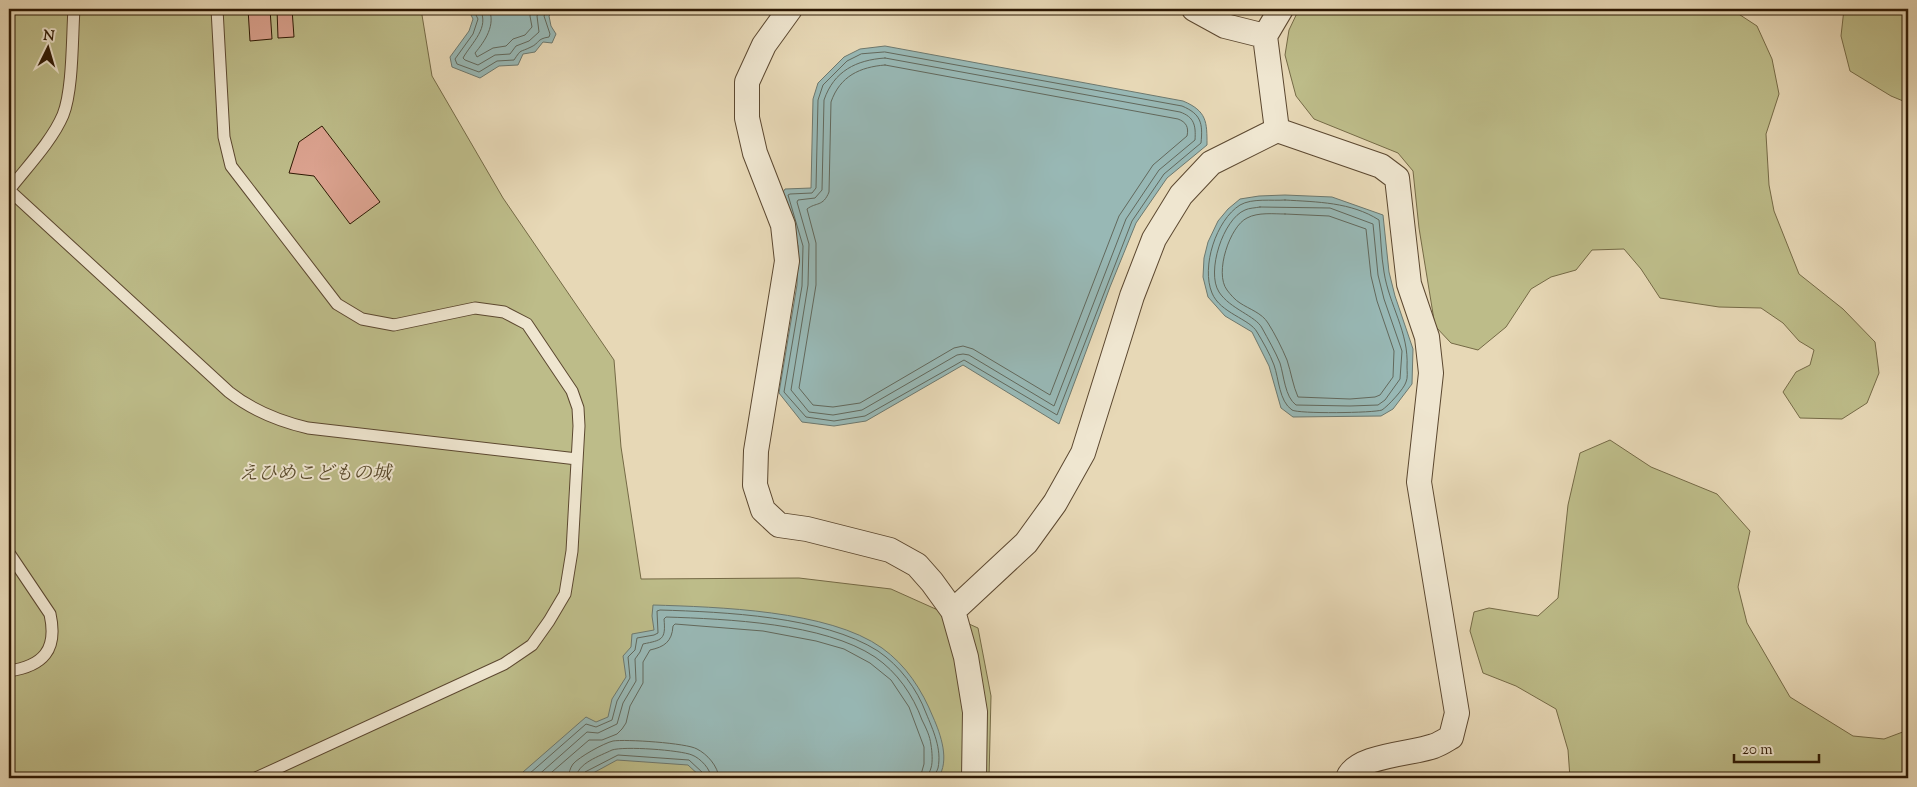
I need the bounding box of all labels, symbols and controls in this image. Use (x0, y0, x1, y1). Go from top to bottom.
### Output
north arrow (22, 22, 72, 72)
text: N (43, 27, 55, 47)
park label: えひめこどもの城 (239, 461, 394, 488)
scale bar (1734, 732, 1820, 764)
text: 20 m (1742, 740, 1773, 761)

